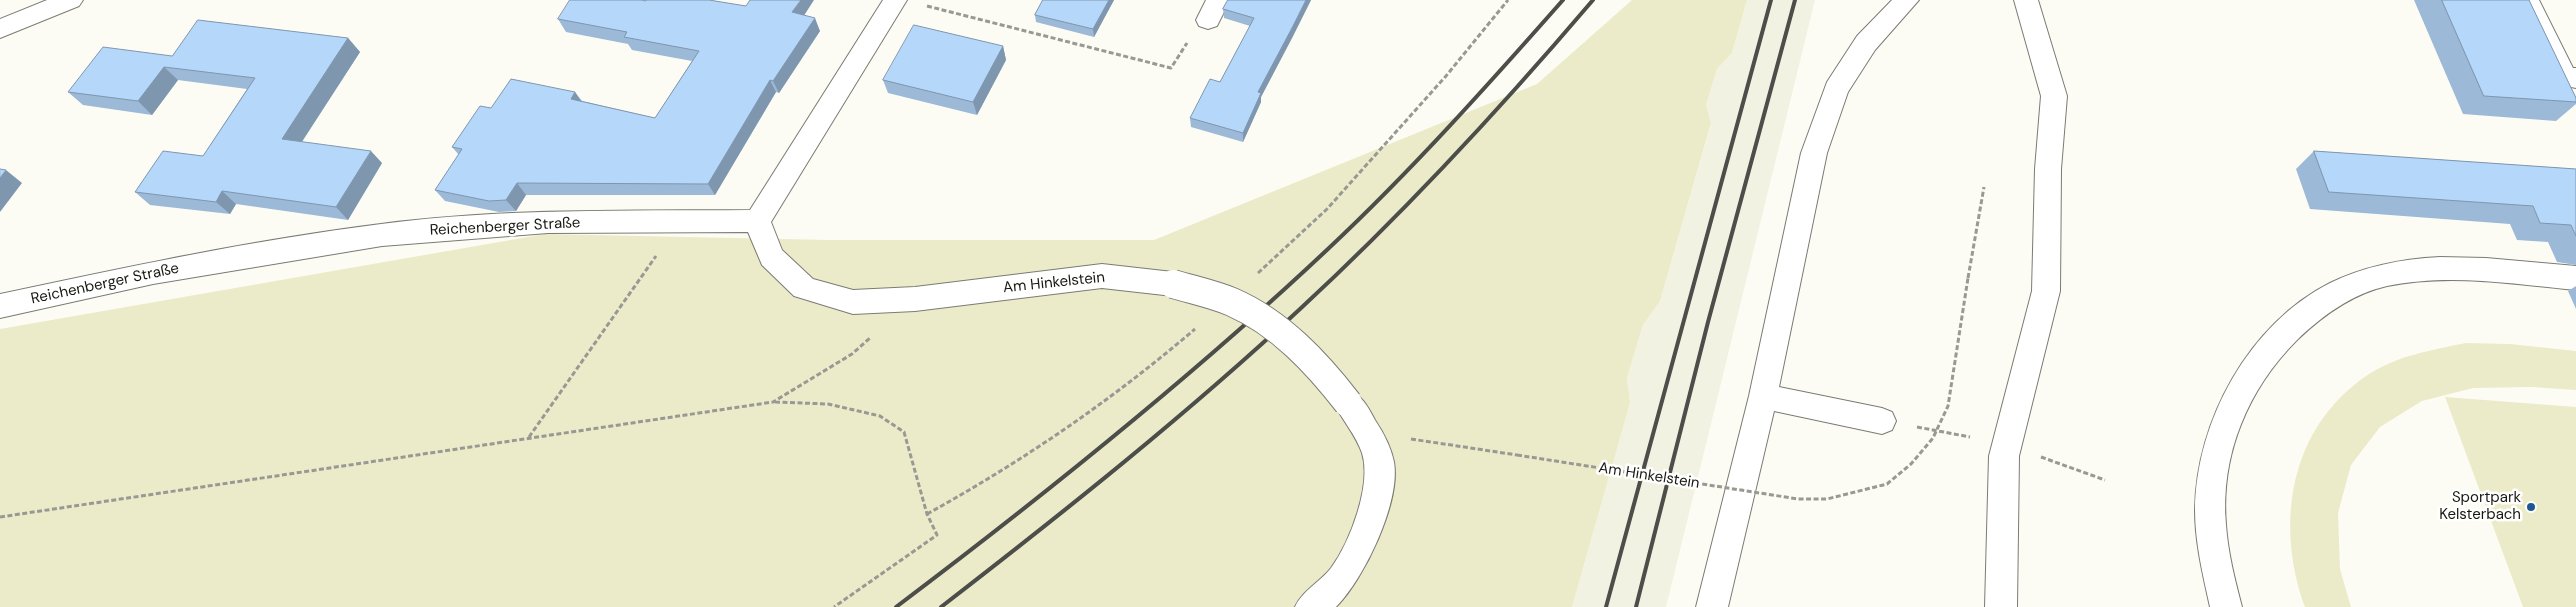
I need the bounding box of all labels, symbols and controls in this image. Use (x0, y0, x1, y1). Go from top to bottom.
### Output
street label: Reichenberger Straße (429, 214, 581, 240)
street label: Reichenberger Straße (29, 260, 181, 308)
street label: Am Hinkelstein (1002, 269, 1106, 297)
street label: Am Hinkelstein (1597, 459, 1701, 493)
place label: Sportpark Kelsterbach (2439, 489, 2521, 524)
marker: Sportpark Kelsterbach (2525, 501, 2537, 513)

